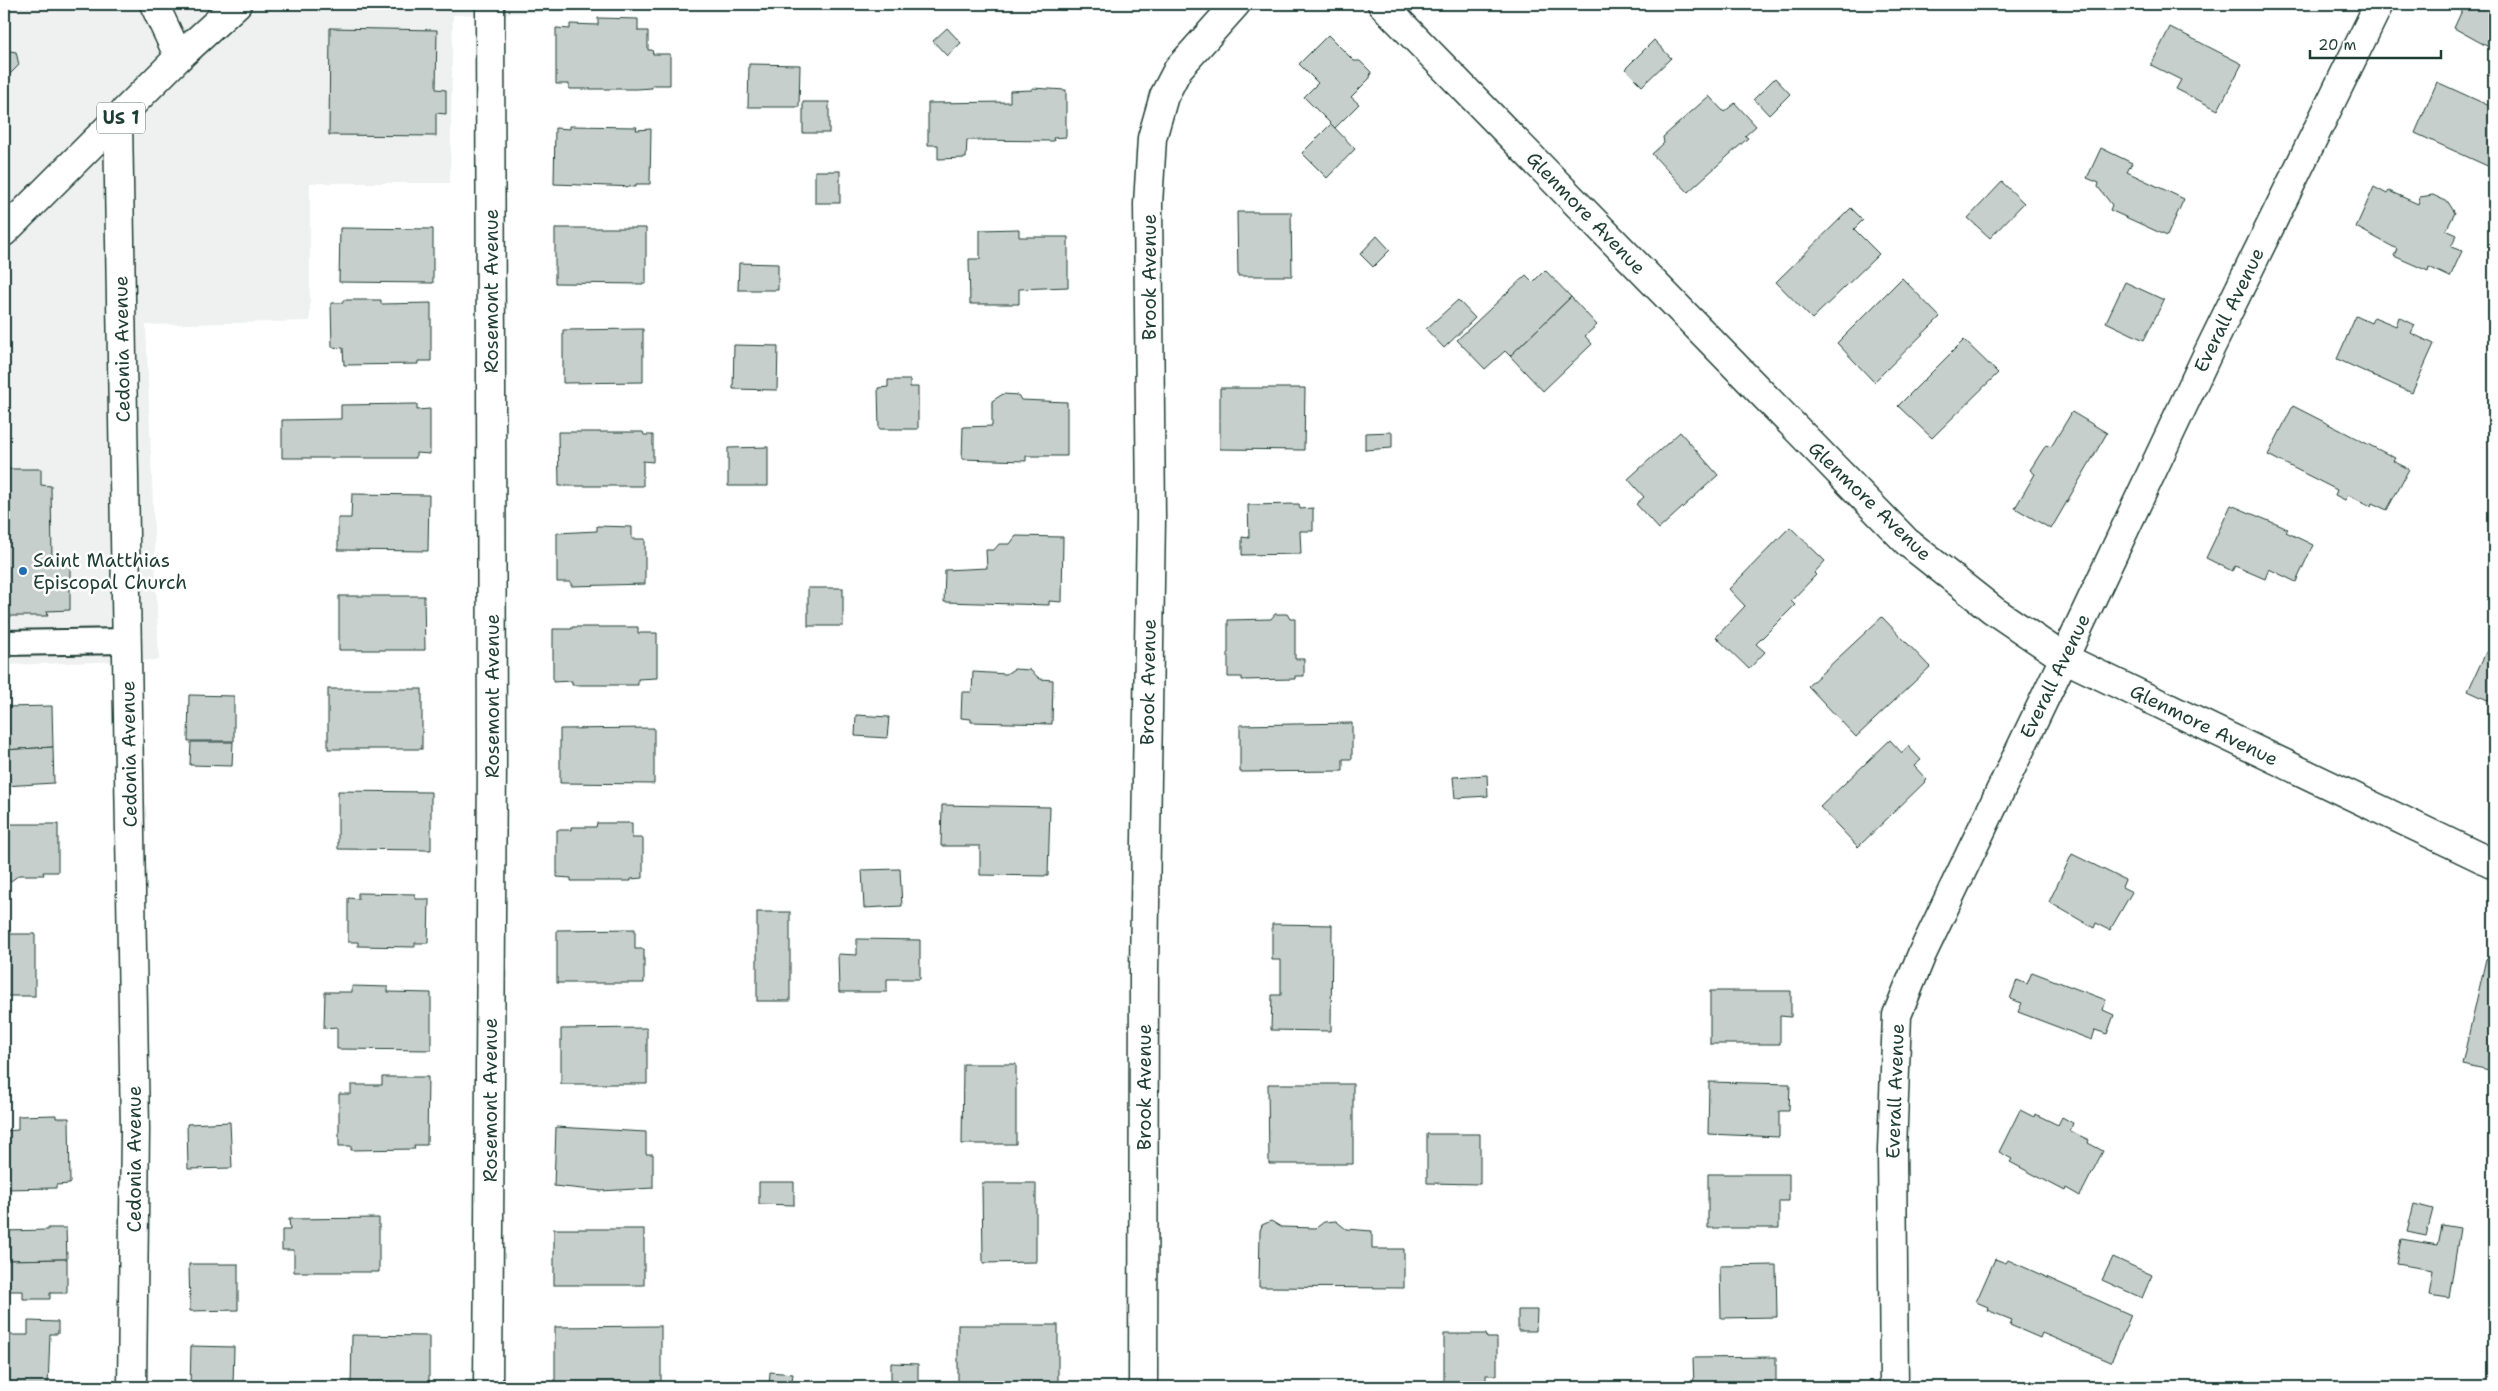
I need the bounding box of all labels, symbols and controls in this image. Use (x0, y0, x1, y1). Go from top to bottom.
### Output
scale bar (2310, 28, 2442, 60)
text: 20 m (2318, 35, 2357, 55)
road number: US 1 (97, 102, 145, 134)
street label: Glenmore Avenue (1521, 146, 1651, 280)
street label: Rosemont Avenue (479, 209, 504, 373)
street label: Brook Avenue (1137, 214, 1162, 340)
street label: Everall Avenue (2188, 244, 2270, 376)
street label: Cedonia Avenue (108, 275, 136, 423)
street label: Glenmore Avenue (1803, 436, 1937, 566)
place label: Saint Matthias Episcopal Church (33, 548, 187, 595)
marker: Saint Matthias Episcopal Church (17, 565, 29, 577)
street label: Everall Avenue (2014, 610, 2096, 742)
street label: Rosemont Avenue (480, 614, 505, 778)
street label: Brook Avenue (1134, 619, 1162, 745)
street label: Glenmore Avenue (2126, 678, 2282, 772)
street label: Cedonia Avenue (115, 680, 143, 828)
street label: Rosemont Avenue (478, 1018, 503, 1182)
street label: Everall Avenue (1880, 1023, 1910, 1159)
street label: Brook Avenue (1132, 1024, 1157, 1150)
street label: Cedonia Avenue (122, 1086, 147, 1232)

